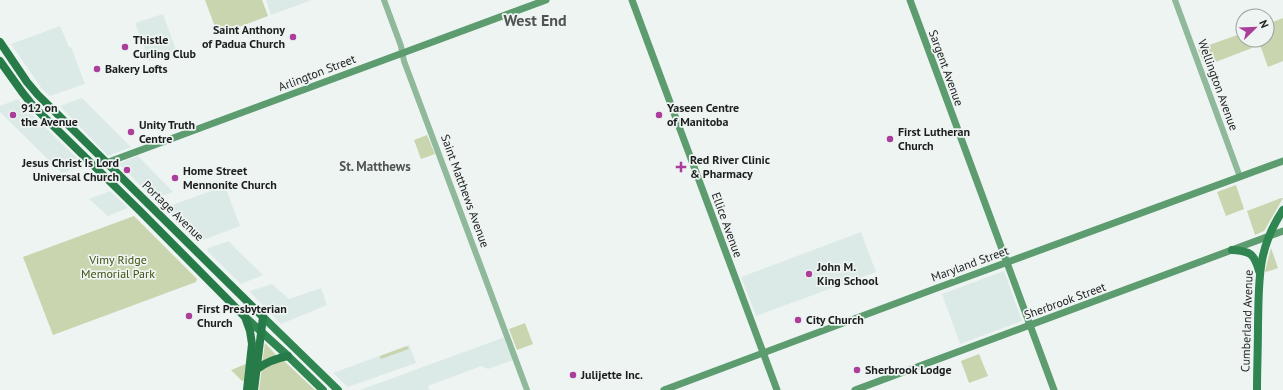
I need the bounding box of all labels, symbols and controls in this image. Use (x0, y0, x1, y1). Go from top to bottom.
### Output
north arrow (1235, 8, 1275, 48)
district label: West End (503, 10, 567, 30)
text: N (1256, 18, 1272, 30)
place label: Saint Anthony of Padua Church (202, 22, 285, 51)
street label: Sargent Avenue (926, 28, 967, 108)
place label: Thistle Curling Club (133, 32, 197, 61)
marker: Saint Anthony of Padua Church (288, 32, 298, 42)
street label: Wellington Avenue (1195, 37, 1242, 132)
marker: Thistle Curling Club (120, 42, 130, 52)
street label: Arlington Street (276, 51, 358, 94)
place label: Bakery Lofts (105, 61, 168, 76)
marker: Bakery Lofts (92, 64, 102, 74)
place label: 912 on the Avenue (21, 100, 78, 129)
place label: Yaseen Centre of Manitoba (666, 100, 739, 129)
marker: 912 on the Avenue (8, 110, 18, 120)
marker: Yaseen Centre of Manitoba (654, 110, 664, 120)
place label: Unity Truth Centre (139, 117, 195, 146)
place label: First Lutheran Church (898, 124, 970, 153)
marker: Unity Truth Centre (126, 127, 136, 137)
street label: Saint Matthews Avenue (438, 132, 493, 250)
marker: First Lutheran Church (885, 134, 895, 144)
place label: Red River Clinic & Pharmacy (690, 152, 770, 181)
place label: Jesus Christ Is Lord Universal Church (21, 155, 119, 184)
district label: St. Matthews (339, 158, 411, 175)
marker: Red River Clinic & Pharmacy (675, 161, 687, 173)
place label: Home Street Mennonite Church (183, 163, 277, 192)
marker: Jesus Christ Is Lord Universal Church (122, 165, 132, 175)
marker: Home Street Mennonite Church (170, 173, 180, 183)
street label: Portage Avenue (139, 177, 207, 244)
street label: Ellice Avenue (709, 190, 746, 259)
street label: Maryland Street (929, 243, 1011, 285)
park label: Vimy Ridge Memorial Park (81, 252, 155, 281)
place label: John M. King School (816, 259, 879, 288)
marker: John M. King School (804, 269, 814, 279)
street label: Cumberland Avenue (1237, 270, 1256, 372)
street label: Sherbrook Street (1022, 279, 1108, 322)
place label: First Presbyterian Church (197, 301, 287, 330)
marker: First Presbyterian Church (184, 311, 194, 321)
place label: City Church (806, 312, 864, 327)
marker: City Church (793, 315, 803, 325)
place label: Sherbrook Lodge (865, 362, 952, 377)
marker: Sherbrook Lodge (852, 365, 862, 375)
place label: Julijette Inc. (580, 367, 643, 382)
marker: Julijette Inc. (568, 370, 578, 380)

